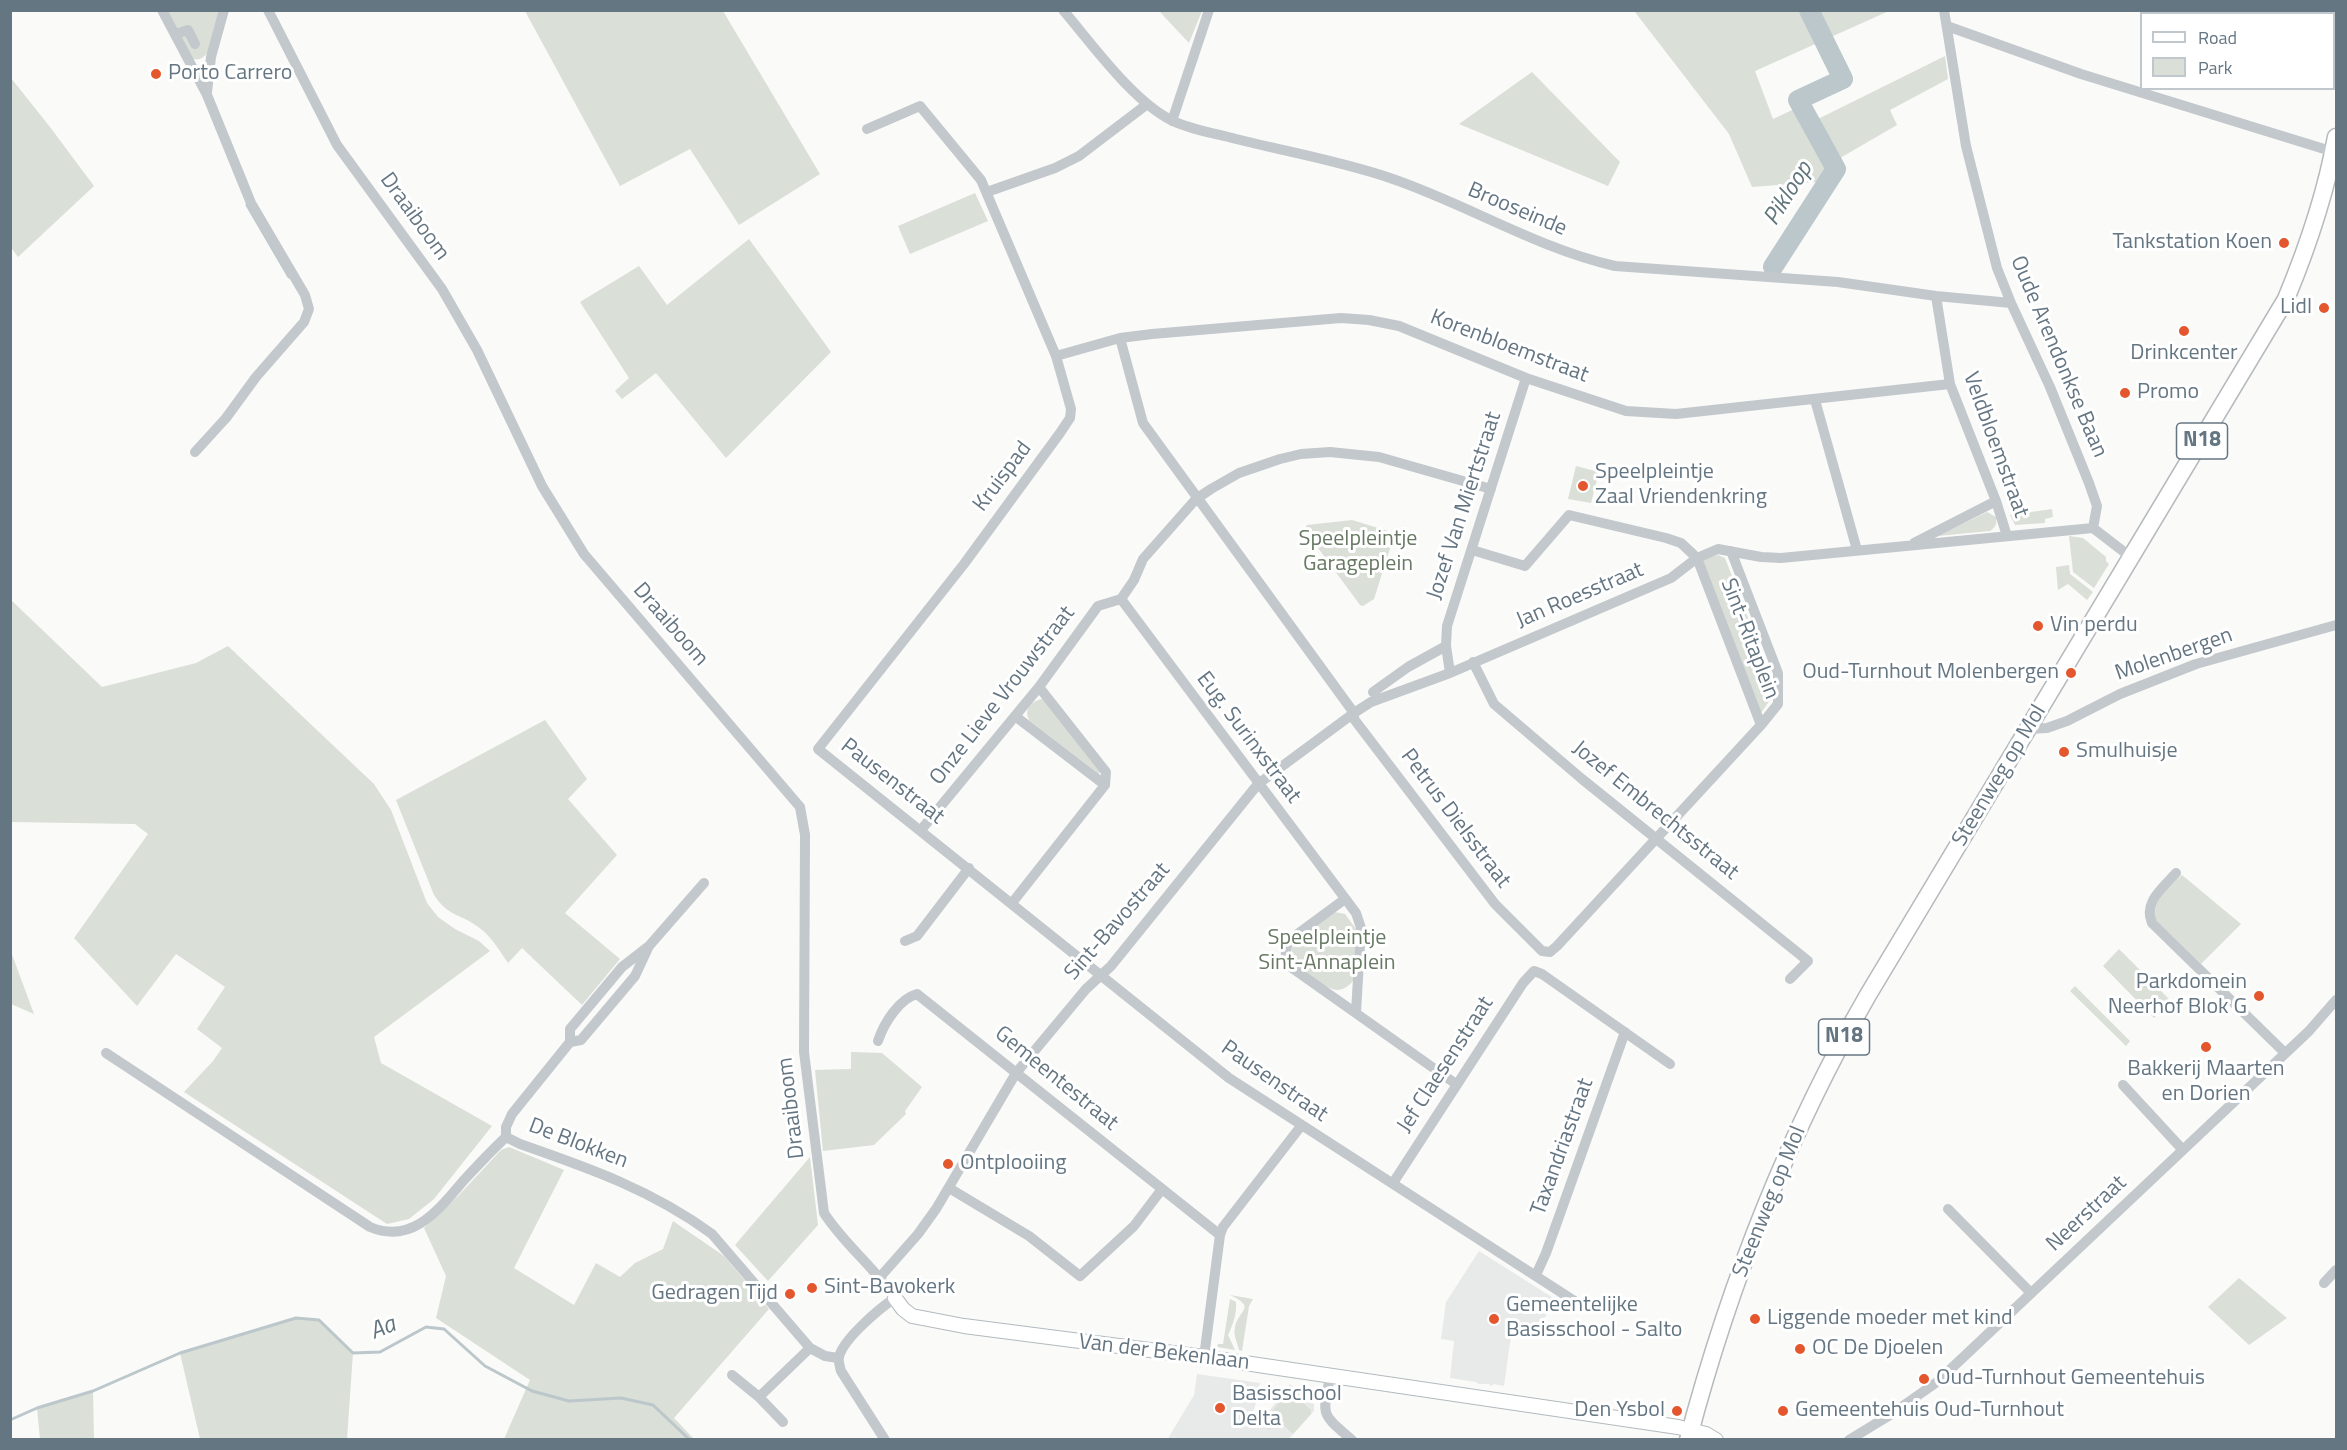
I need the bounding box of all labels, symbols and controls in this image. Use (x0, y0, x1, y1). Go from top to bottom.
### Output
legend (2140, 12, 2335, 90)
text: Road (2198, 24, 2237, 51)
text: Park (2198, 54, 2232, 81)
place label: Porto Carrero (168, 61, 292, 87)
marker: Porto Carrero (149, 67, 163, 81)
water label: Pikloop (1758, 157, 1820, 231)
street label: Draaiboom (373, 168, 455, 266)
street label: Brooseinde (1464, 177, 1570, 243)
place label: Tankstation Koen (2113, 230, 2272, 256)
marker: Tankstation Koen (2277, 236, 2291, 250)
street label: Oude Arendonkse Baan (2004, 252, 2112, 462)
place label: Lidl (2280, 295, 2312, 321)
marker: Lidl (2317, 301, 2331, 315)
street label: Korenbloemstraat (1426, 305, 1592, 389)
marker: Drinkcenter (2177, 324, 2191, 338)
place label: Drinkcenter (2130, 341, 2238, 367)
street label: Veldbloemstraat (1956, 369, 2034, 521)
place label: Promo (2137, 380, 2199, 406)
marker: Promo (2118, 386, 2132, 400)
street label: Jozef Van Miertstraat (1422, 409, 1508, 603)
road number: N18 (2176, 423, 2228, 459)
street label: Kruispad (968, 437, 1038, 517)
place label: Speelpleintje Zaal Vriendenkring (1595, 460, 1767, 512)
marker: Speelpleintje Zaal Vriendenkring (1576, 479, 1590, 493)
park label: Speelpleintje Garageplein (1299, 527, 1417, 578)
street label: Jan Roesstraat (1512, 557, 1648, 635)
street label: Sint-Ritaplein (1714, 575, 1784, 703)
street label: Draaiboom (627, 578, 713, 672)
street label: Onze Lieve Vrouwstraat (925, 601, 1081, 791)
place label: Vin perdu (2050, 613, 2138, 639)
marker: Vin perdu (2031, 619, 2045, 633)
street label: Molenbergen (2112, 623, 2236, 687)
place label: Oud-Turnhout Molenbergen (1802, 660, 2059, 686)
marker: Oud-Turnhout Molenbergen (2064, 666, 2078, 680)
street label: Eug. Surinxstraat (1190, 667, 1306, 809)
street label: Steenweg op Mol (1947, 700, 2053, 852)
street label: Pausenstraat (835, 733, 949, 831)
street label: Jozef Embrechtsstraat (1567, 736, 1743, 886)
place label: Smulhuisje (2076, 739, 2178, 765)
street label: Petrus Dielsstraat (1394, 744, 1516, 894)
marker: Smulhuisje (2057, 745, 2071, 759)
street label: Sint-Bavostraat (1060, 858, 1176, 986)
park label: Speelpleintje Sint-Annaplein (1258, 926, 1396, 978)
place label: Parkdomein Neerhof Blok G (2108, 970, 2247, 1022)
marker: Parkdomein Neerhof Blok G (2252, 989, 2266, 1003)
street label: Jef Claesenstraat (1392, 992, 1500, 1138)
road number: N18 (1818, 1019, 1870, 1055)
street label: Gemeentestraat (989, 1021, 1123, 1137)
street label: Pausenstraat (1216, 1036, 1332, 1128)
marker: Bakkerij Maarten en Dorien (2199, 1040, 2213, 1054)
street label: Draaiboom (773, 1056, 811, 1160)
place label: Bakkerij Maarten en Dorien (2127, 1057, 2285, 1108)
street label: Taxandriastraat (1526, 1075, 1600, 1219)
street label: De Blokken (525, 1113, 631, 1175)
street label: Steenweg op Mol (1728, 1123, 1812, 1281)
place label: Ontplooiing (960, 1151, 1067, 1177)
marker: Ontplooiing (941, 1157, 955, 1171)
street label: Neerstraat (2041, 1170, 2133, 1258)
place label: Sint-Bavokerk (824, 1275, 955, 1301)
place label: Gedragen Tijd (651, 1281, 778, 1307)
marker: Sint-Bavokerk (805, 1281, 819, 1295)
marker: Gedragen Tijd (783, 1287, 797, 1301)
place label: Gemeentelijke Basisschool - Salto (1506, 1293, 1682, 1344)
place label: Liggende moeder met kind (1767, 1306, 2013, 1332)
water label: Aa (366, 1311, 400, 1347)
marker: Gemeentelijke Basisschool - Salto (1487, 1312, 1501, 1326)
marker: Liggende moeder met kind (1748, 1312, 1762, 1326)
street label: Van der Bekenlaan (1077, 1329, 1251, 1377)
place label: OC De Djoelen (1812, 1336, 1943, 1362)
marker: OC De Djoelen (1793, 1342, 1807, 1356)
place label: Oud-Turnhout Gemeentehuis (1936, 1366, 2205, 1392)
marker: Oud-Turnhout Gemeentehuis (1917, 1372, 1931, 1386)
place label: Basisschool Delta (1232, 1382, 1342, 1434)
place label: Den Ysbol (1574, 1398, 1665, 1424)
place label: Gemeentehuis Oud-Turnhout (1795, 1398, 2064, 1424)
marker: Basisschool Delta (1213, 1401, 1227, 1415)
marker: Den Ysbol (1670, 1404, 1684, 1418)
marker: Gemeentehuis Oud-Turnhout (1776, 1404, 1790, 1418)

